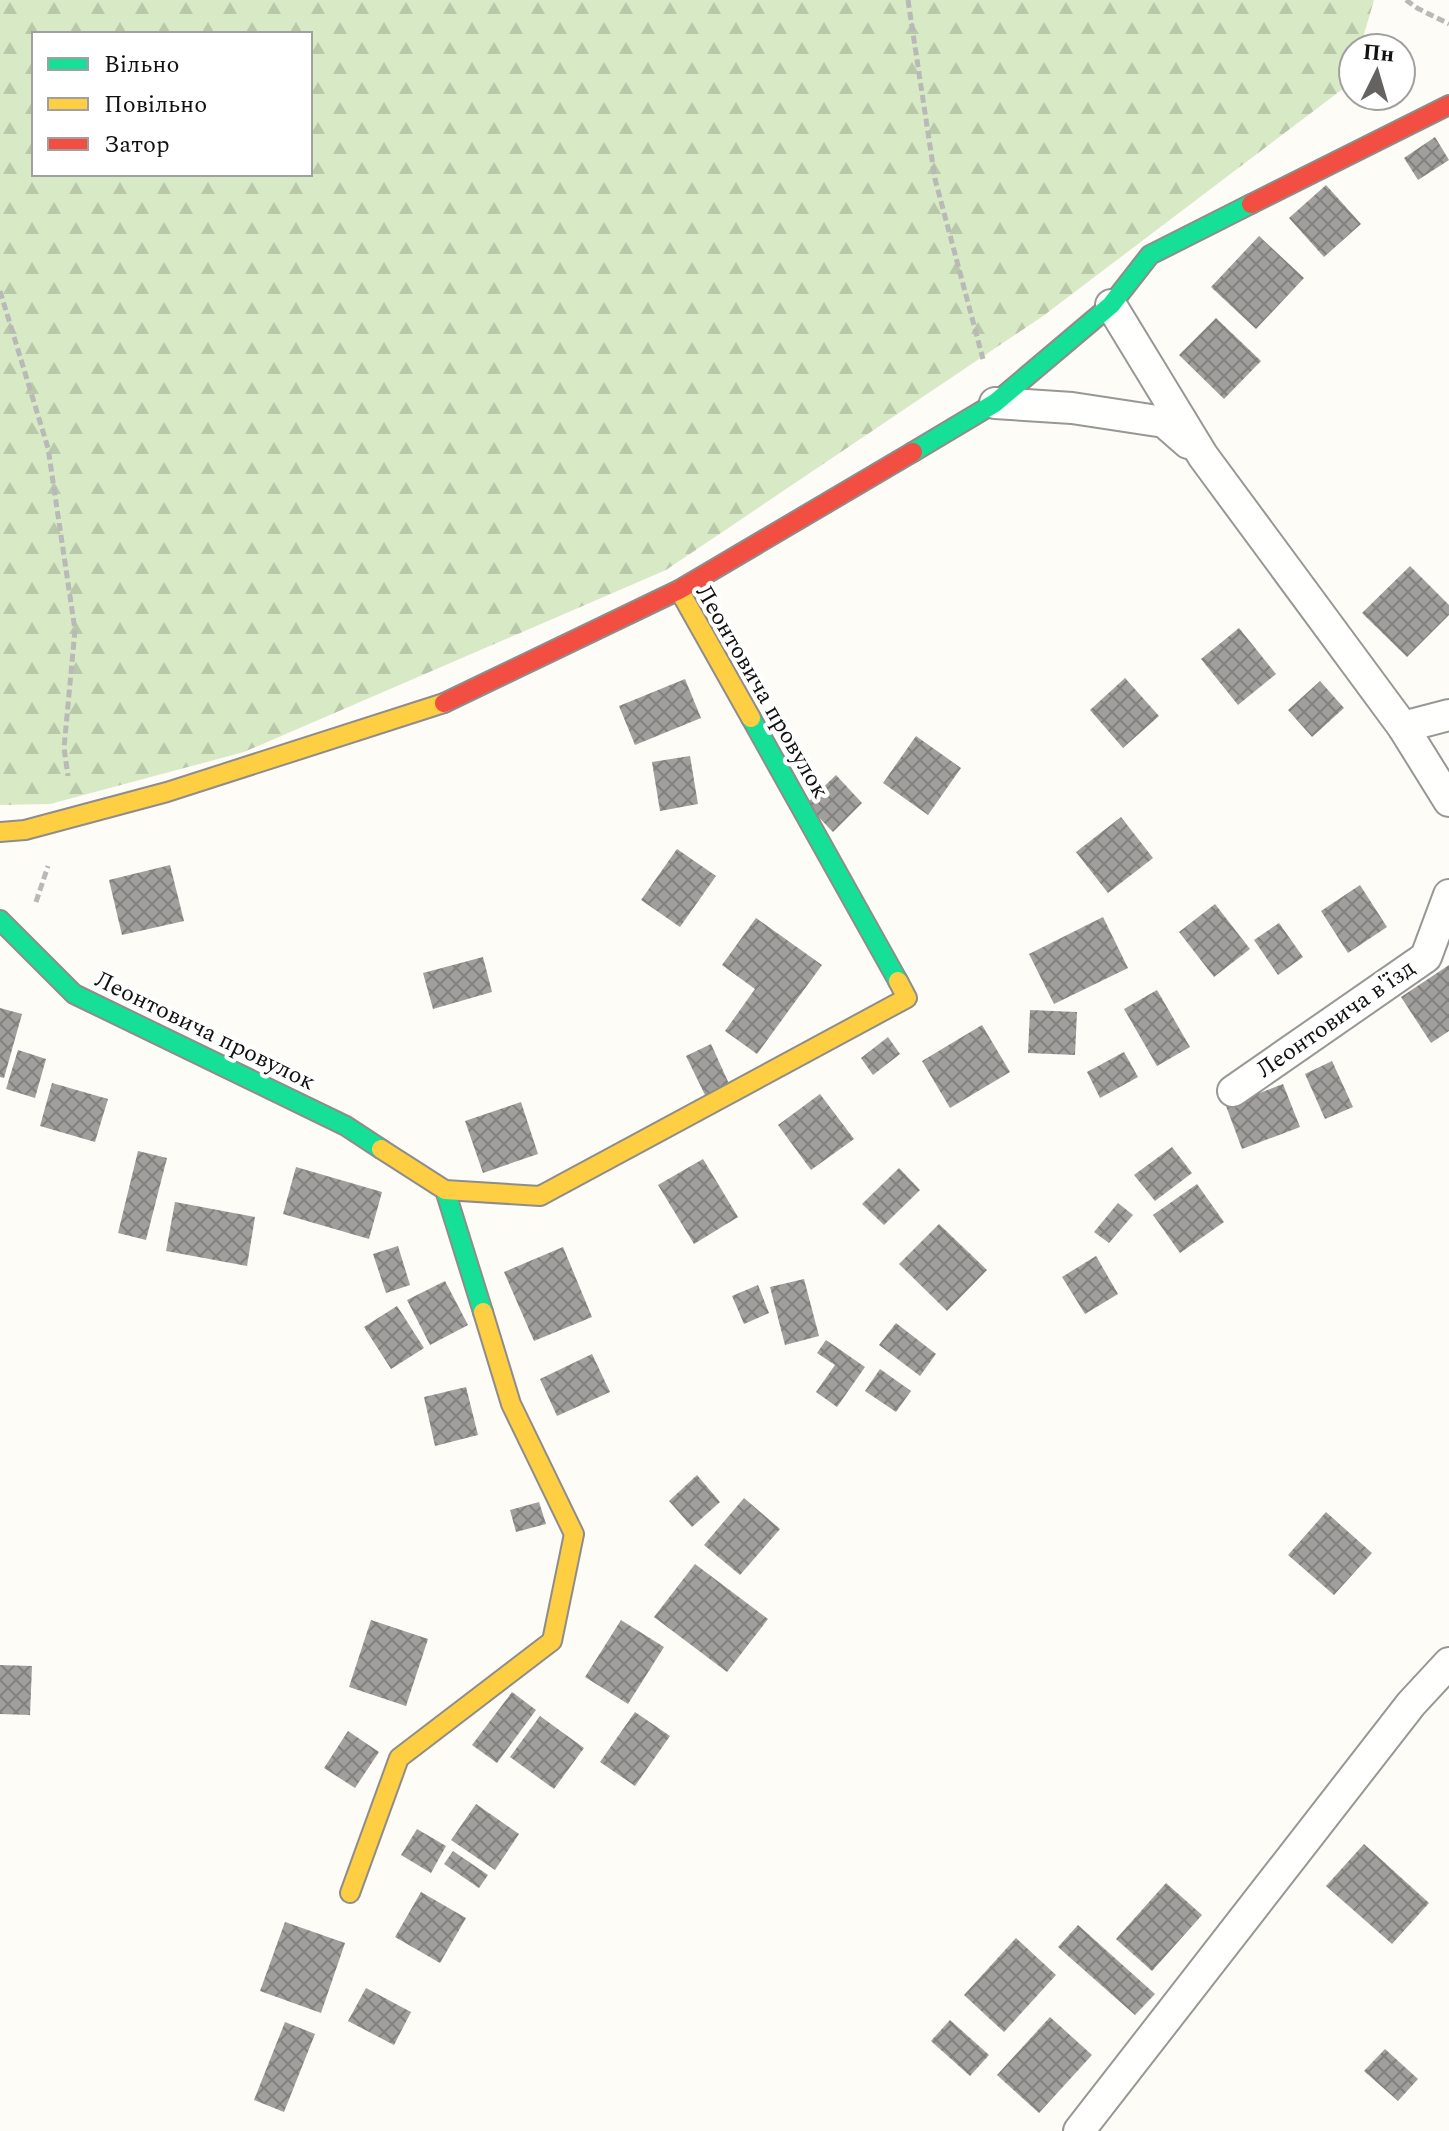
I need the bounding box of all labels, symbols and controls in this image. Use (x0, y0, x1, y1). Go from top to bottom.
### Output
legend (32, 32, 312, 176)
north arrow (1337, 32, 1417, 112)
text: Пн (1361, 36, 1396, 71)
text: Вільно (104, 47, 179, 83)
text: Повільно (104, 87, 207, 123)
text: Затор (104, 127, 170, 163)
street label: Леонтовича провулок (686, 578, 838, 806)
street label: Леонтовича в'їзд (1249, 951, 1423, 1087)
street label: Леонтовича провулок (88, 962, 322, 1100)

